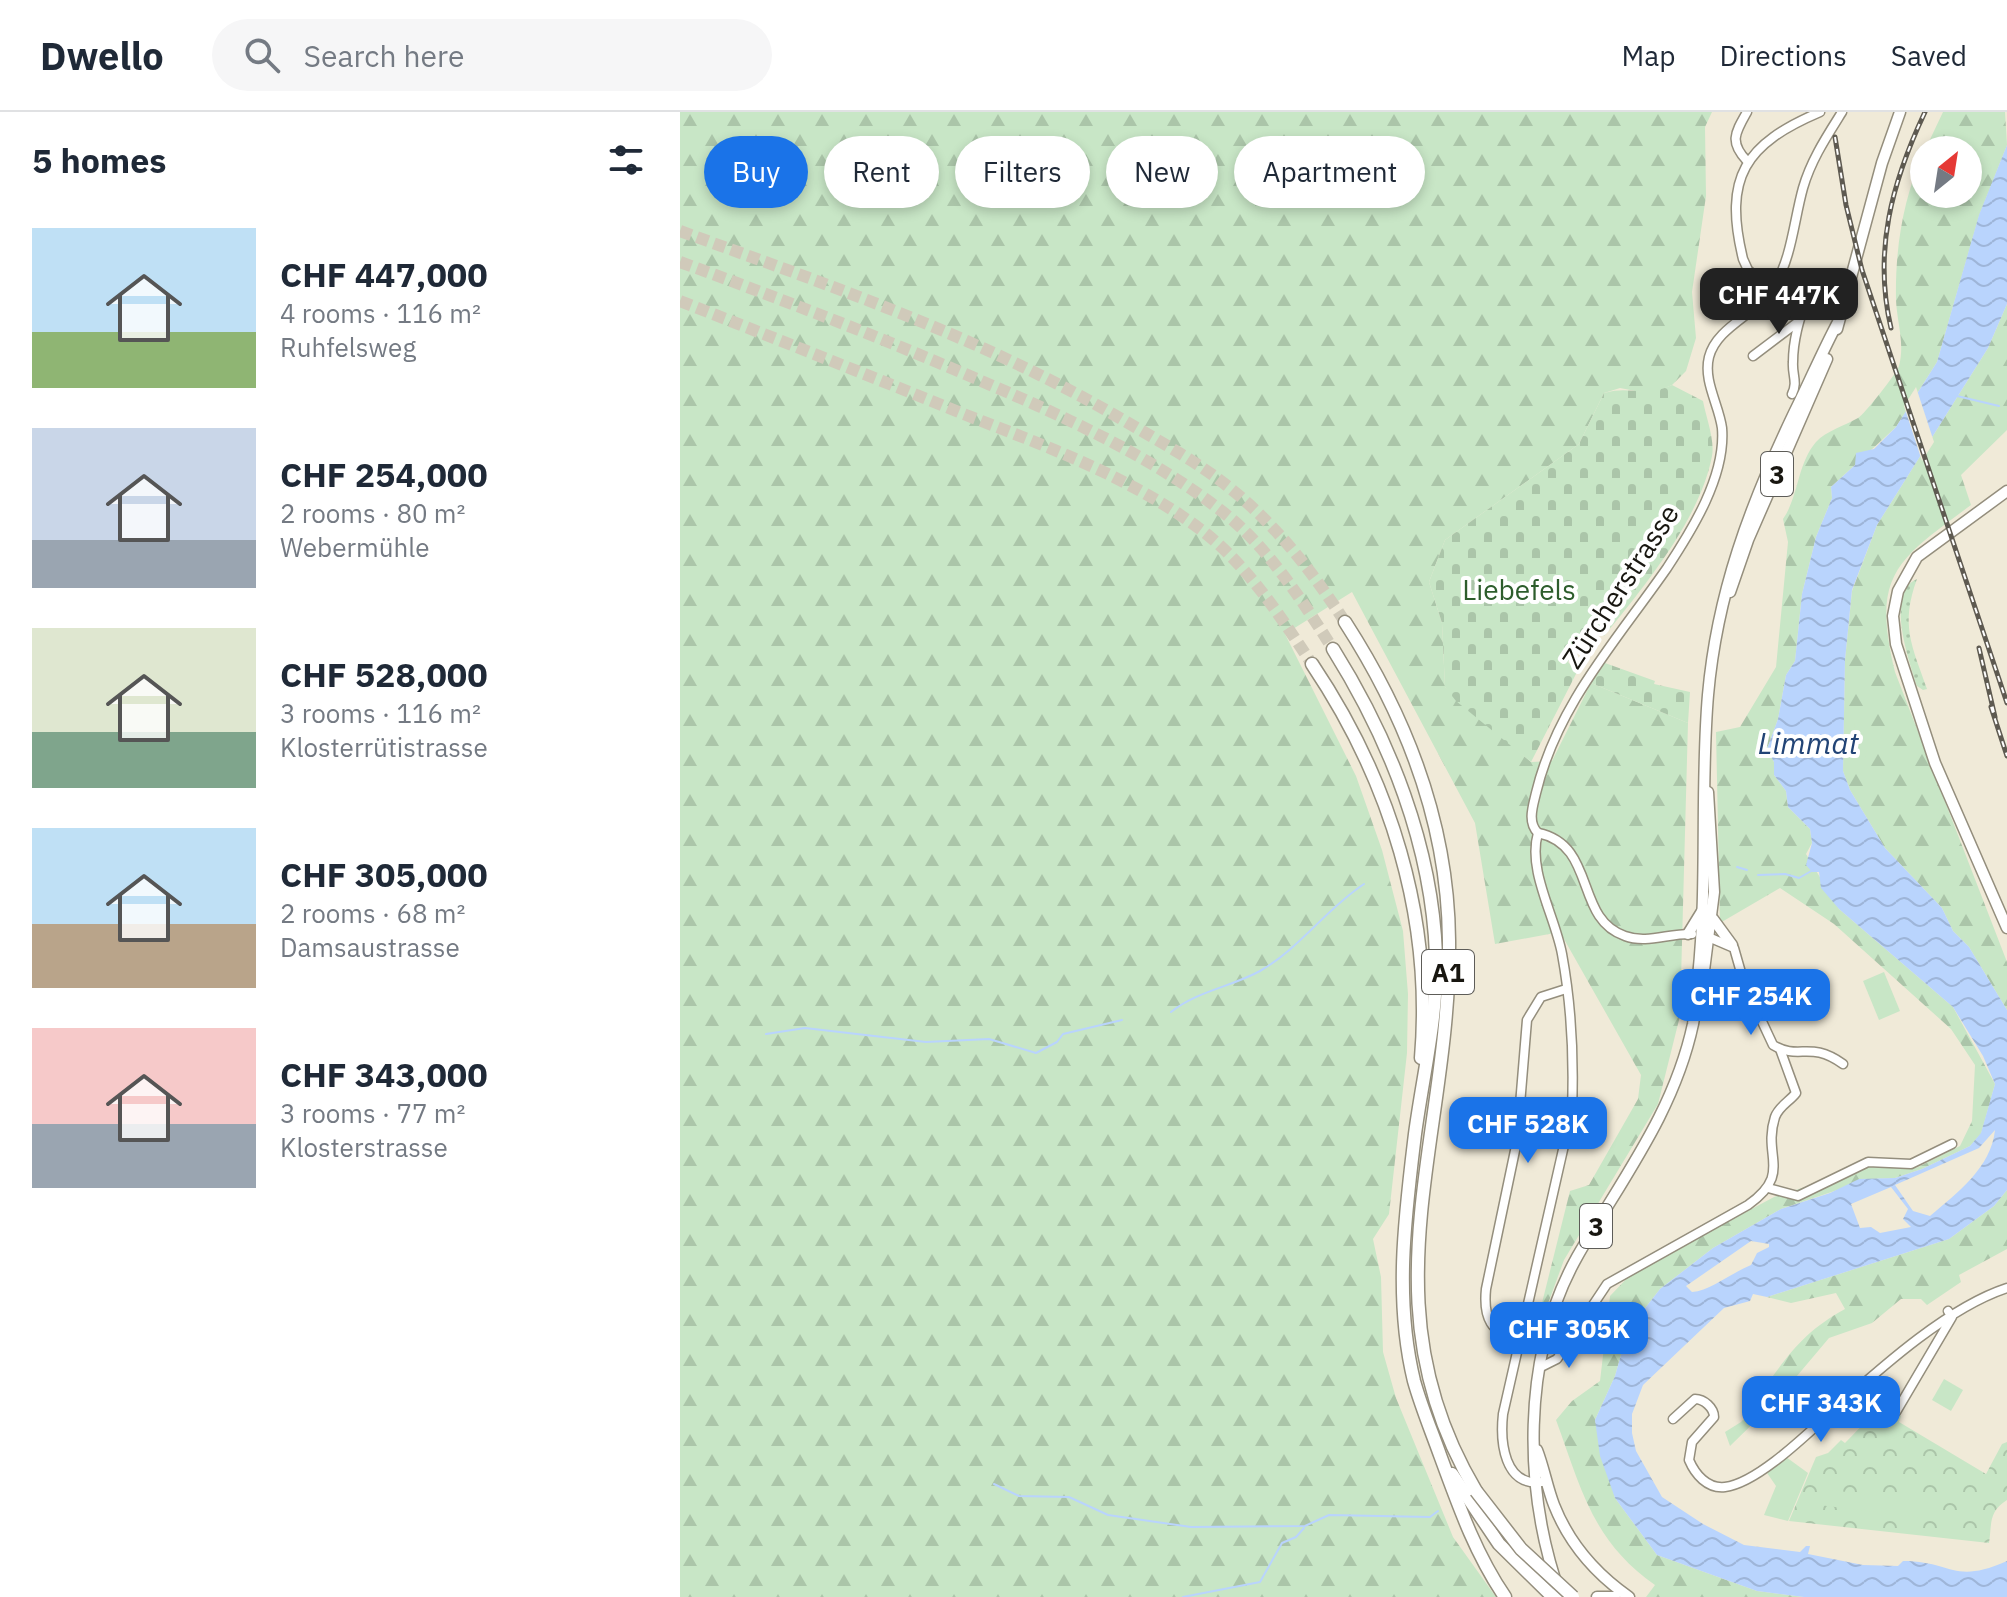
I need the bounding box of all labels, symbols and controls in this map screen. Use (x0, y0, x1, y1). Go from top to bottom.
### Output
search box (212, 19, 772, 91)
text: Dwello (40, 31, 164, 80)
icon: search (240, 33, 284, 77)
text: Search here (304, 36, 464, 75)
text: Map (1621, 37, 1675, 74)
text: Directions (1719, 37, 1847, 74)
text: Saved (1891, 37, 1967, 74)
chip: Buy (704, 136, 808, 208)
chip: Rent (824, 136, 939, 208)
chip: Filters (955, 136, 1090, 208)
chip: New (1106, 136, 1218, 208)
chip: Apartment (1234, 136, 1425, 208)
north arrow (1910, 136, 1982, 208)
map controls (1910, 136, 1982, 208)
text: 5 homes (32, 138, 167, 182)
icon: filters (604, 138, 648, 182)
text: CHF 447,000 (280, 252, 488, 296)
icon: home (96, 260, 192, 356)
pin: CHF 447K (1696, 268, 1862, 336)
text: CHF 447K (1718, 277, 1840, 311)
text: 4 rooms · 116 m² (280, 296, 481, 330)
text: Ruhfelsweg (280, 330, 416, 364)
text: CHF 254,000 (280, 452, 488, 496)
road number: 3 (1761, 452, 1793, 496)
icon: home (96, 460, 192, 556)
text: 2 rooms · 80 m² (280, 496, 465, 530)
street label: Zürcherstrasse (1553, 497, 1687, 675)
text: Webermühle (280, 530, 430, 564)
park label: Liebefels (1462, 571, 1576, 608)
text: CHF 528,000 (280, 652, 488, 696)
icon: home (96, 660, 192, 756)
text: 3 rooms · 116 m² (280, 696, 481, 730)
water label: Limmat (1758, 723, 1860, 762)
text: Klosterrütistrasse (280, 730, 488, 764)
text: CHF 305,000 (280, 852, 488, 896)
icon: home (96, 860, 192, 956)
text: 2 rooms · 68 m² (280, 896, 465, 930)
text: Damsaustrasse (280, 930, 460, 964)
road number: A1 (1422, 950, 1474, 994)
pin: CHF 254K (1668, 969, 1834, 1037)
text: CHF 254K (1690, 978, 1812, 1012)
text: CHF 343,000 (280, 1052, 488, 1096)
icon: home (96, 1060, 192, 1156)
text: 3 rooms · 77 m² (280, 1096, 465, 1130)
pin: CHF 528K (1445, 1097, 1611, 1165)
text: CHF 528K (1467, 1106, 1589, 1140)
text: Klosterstrasse (280, 1130, 448, 1164)
road number: 3 (1580, 1204, 1612, 1248)
pin: CHF 305K (1486, 1302, 1652, 1370)
text: CHF 305K (1508, 1311, 1630, 1345)
pin: CHF 343K (1738, 1376, 1904, 1444)
text: CHF 343K (1760, 1385, 1882, 1419)

